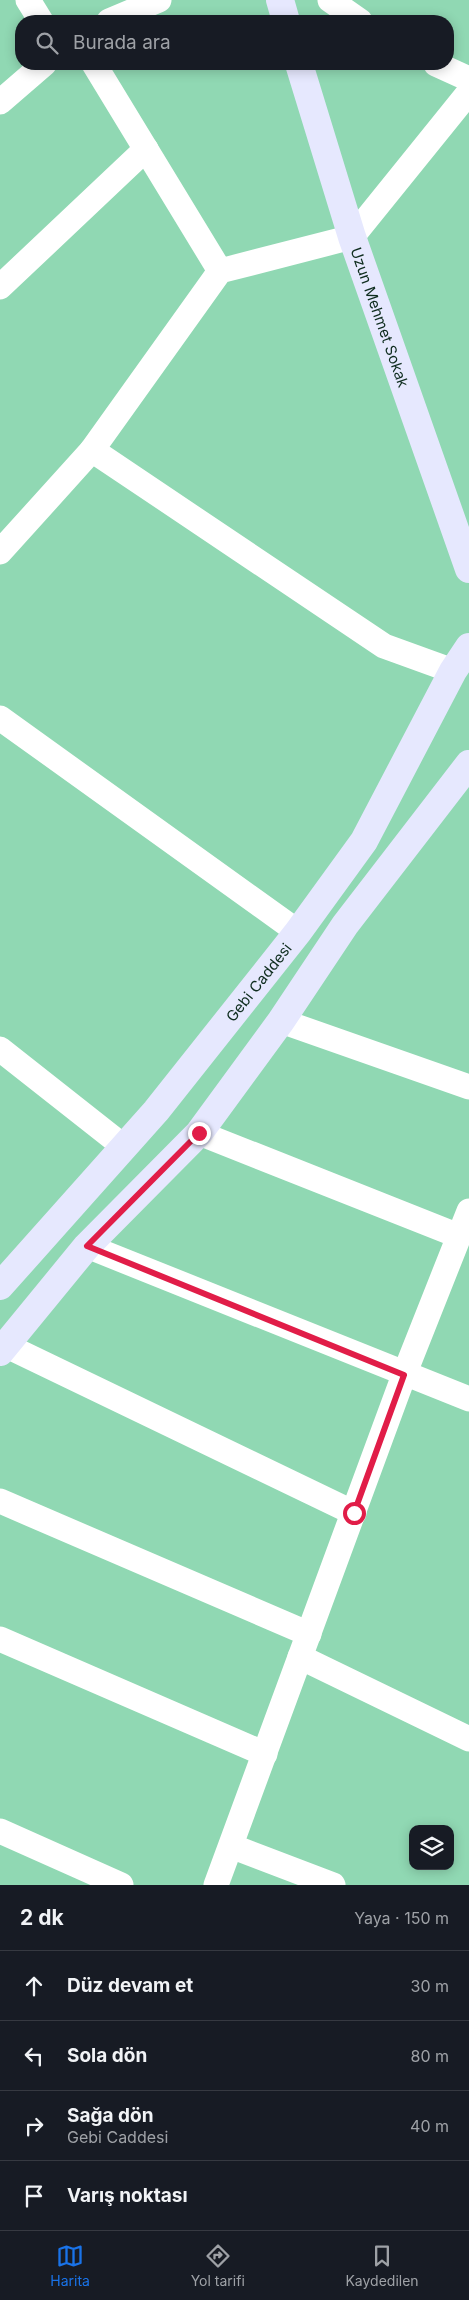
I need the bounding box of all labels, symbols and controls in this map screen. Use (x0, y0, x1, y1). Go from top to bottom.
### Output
search box (15, 15, 454, 70)
icon: search (33, 29, 61, 57)
text: Burada ara (73, 31, 171, 54)
street label: Uzun Mehmet Sokak (347, 245, 414, 391)
street label: Gebi Caddesi (221, 939, 295, 1025)
route end (188, 1122, 211, 1145)
route start (343, 1502, 366, 1525)
map controls (409, 1825, 454, 1870)
button: layers (409, 1825, 454, 1870)
text: 2 dk (20, 1905, 64, 1930)
text: Yaya · 150 m (354, 1908, 449, 1928)
icon: ahead (20, 1972, 48, 2000)
text: Düz devam et (67, 1974, 193, 1997)
text: 30 m (411, 1976, 449, 1996)
icon: left (20, 2042, 48, 2070)
text: Sola dön (67, 2044, 147, 2067)
text: 80 m (410, 2046, 449, 2066)
text: Sağa dön (67, 2104, 153, 2127)
icon: right (20, 2112, 48, 2140)
text: 40 m (410, 2116, 449, 2136)
text: Gebi Caddesi (67, 2127, 168, 2147)
icon: arrive (20, 2182, 48, 2210)
text: Varış noktası (67, 2184, 188, 2207)
tab: Harita (50, 2242, 90, 2289)
tab: Yol tarifi (191, 2242, 245, 2289)
tab: Kaydedilen (345, 2242, 419, 2289)

